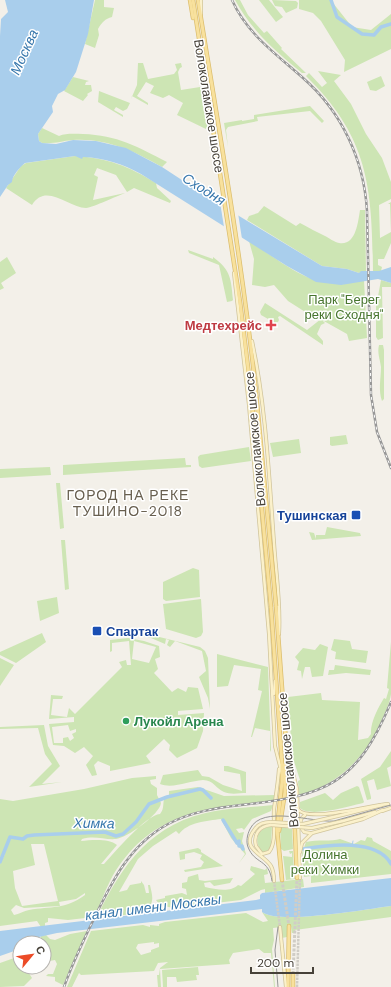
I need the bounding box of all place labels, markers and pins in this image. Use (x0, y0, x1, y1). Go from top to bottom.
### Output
place label: Медтехрейс (185, 317, 262, 334)
marker: Медтехрейс (265, 319, 277, 331)
place label: Тушинская (277, 507, 347, 524)
marker: Тушинская (350, 509, 362, 521)
place label: Спартак (106, 623, 159, 640)
marker: Спартак (91, 625, 103, 637)
place label: Лукойл Арена (134, 713, 224, 730)
marker: Лукойл Арена (121, 716, 131, 726)

